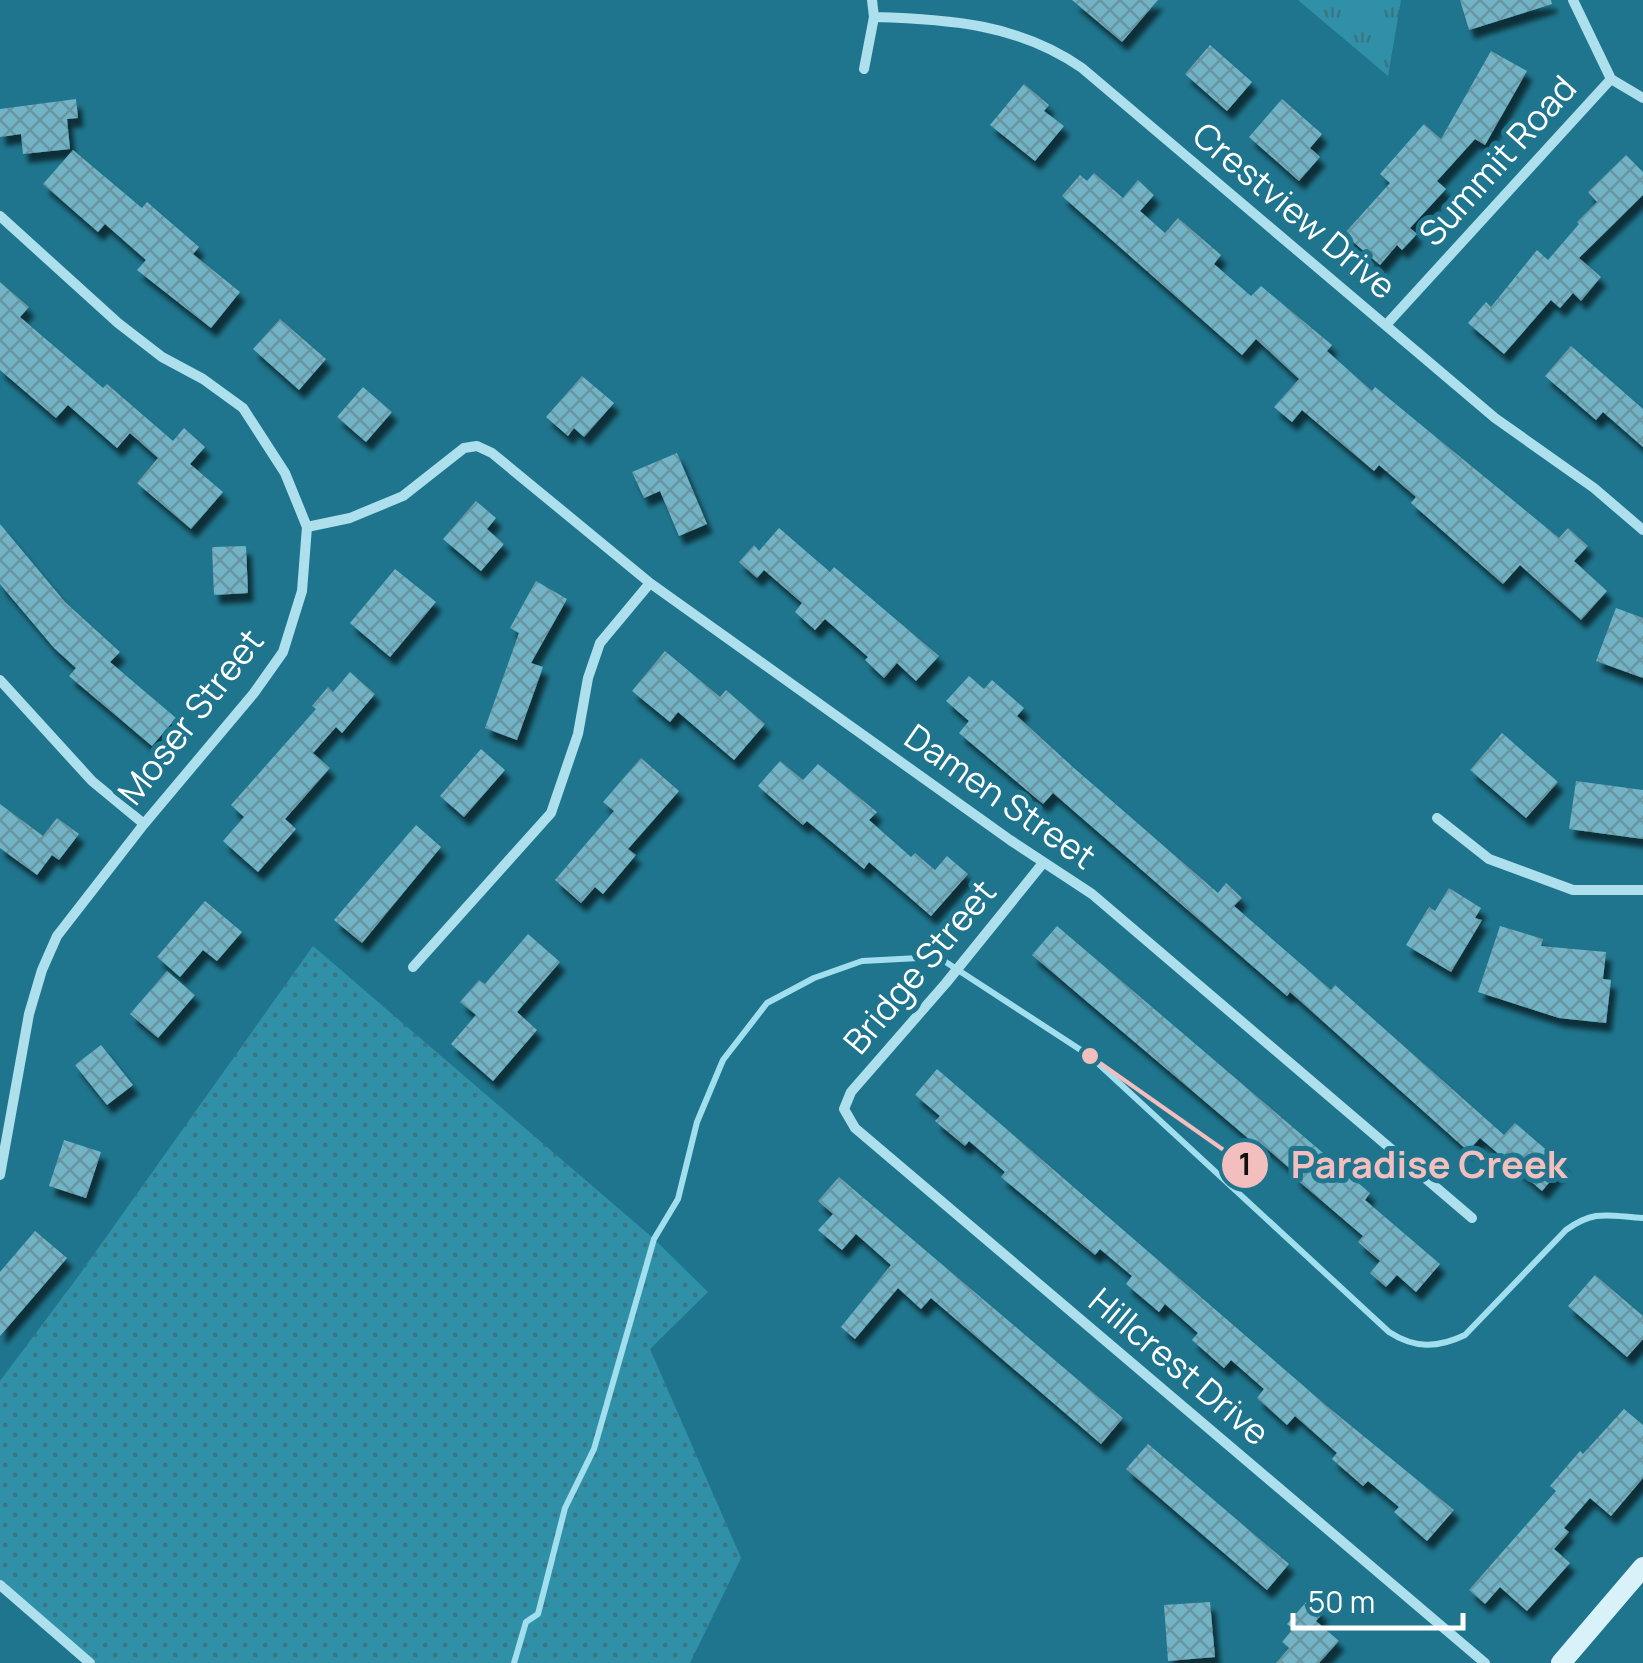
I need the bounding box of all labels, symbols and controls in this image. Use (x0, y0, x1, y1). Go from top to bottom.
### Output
street label: Summit Road (1408, 65, 1587, 256)
street label: Crestview Drive (1183, 111, 1406, 309)
street label: Moser Street (106, 618, 274, 814)
street label: Damen Street (895, 713, 1106, 880)
street label: Bridge Street (832, 869, 1006, 1064)
callout: Paradise Creek (1220, 1131, 1587, 1199)
text: Paradise Creek (1291, 1137, 1569, 1189)
text: 1 (1238, 1143, 1252, 1184)
street label: Hillcrest Drive (1079, 1277, 1280, 1456)
scale bar (1293, 1568, 1463, 1630)
text: 50 m (1308, 1581, 1375, 1622)

